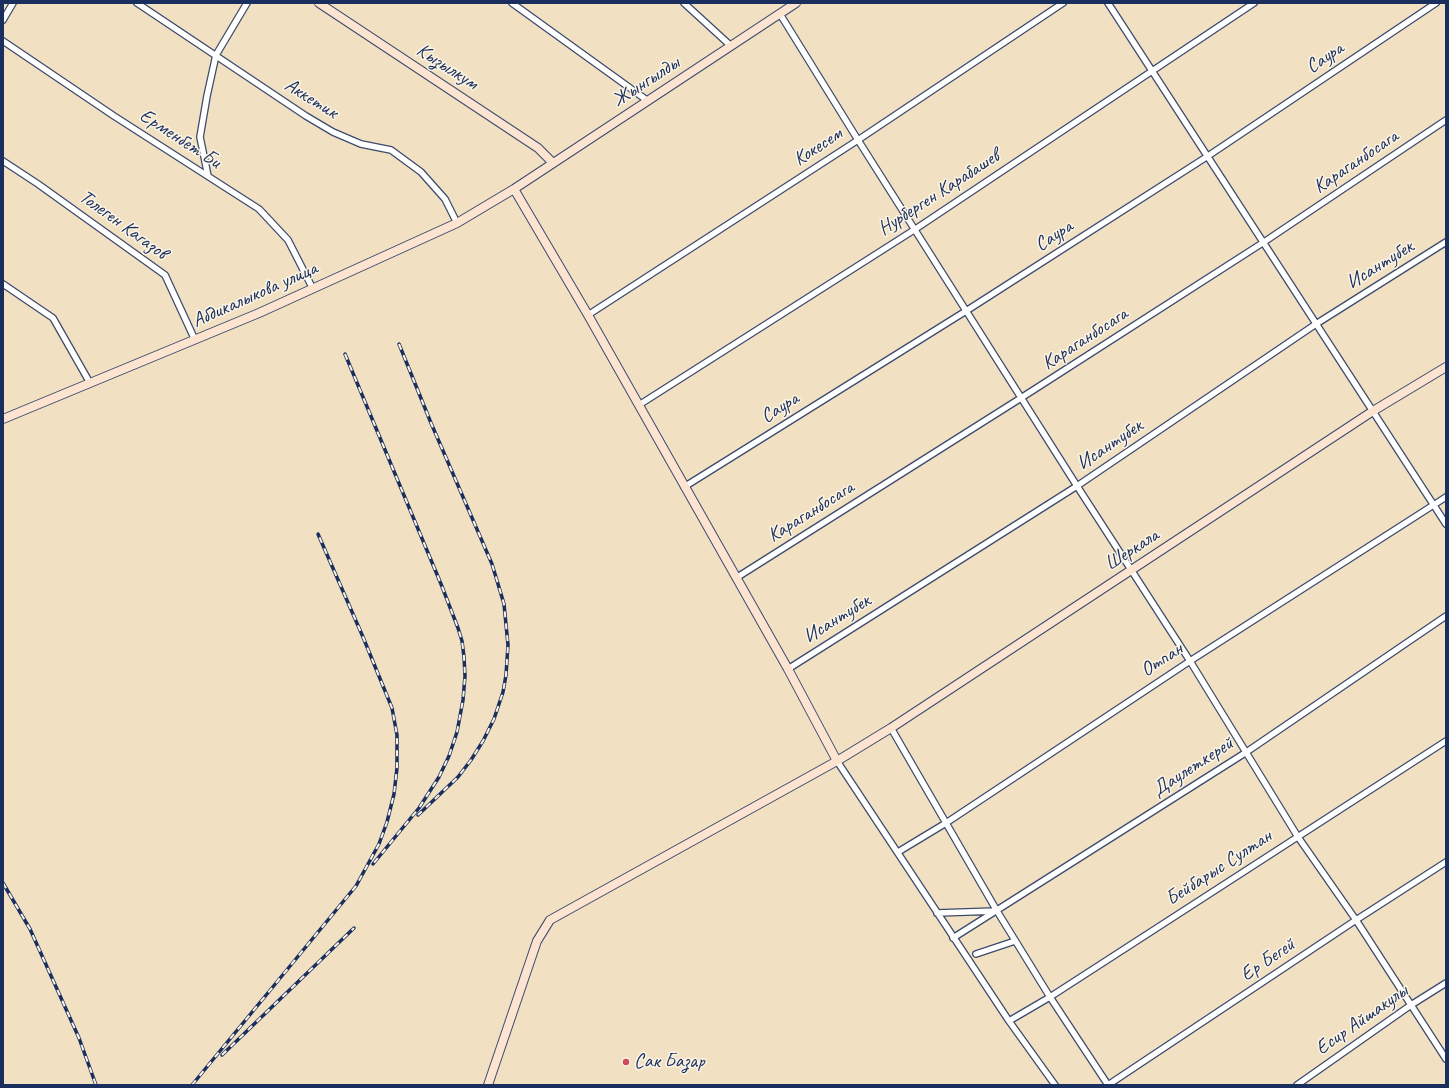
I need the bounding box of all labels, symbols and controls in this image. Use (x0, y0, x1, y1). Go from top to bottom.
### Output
street label: Саура (1302, 37, 1348, 79)
street label: Кызылкум (412, 38, 482, 96)
street label: Жынгылды (608, 51, 684, 113)
street label: Аккетик (280, 73, 342, 125)
street label: Ерменбет Би (135, 104, 225, 174)
street label: Кокесем (789, 122, 847, 172)
street label: Караганбосага (1309, 125, 1403, 199)
street label: Нурберген Карабашев (874, 145, 1004, 241)
street label: Толеген Кагазов (74, 185, 172, 265)
street label: Саура (1031, 215, 1077, 257)
street label: Исантубек (1342, 235, 1418, 295)
street label: Абдикалыкова улица (189, 257, 321, 333)
street label: Караганбосага (1038, 302, 1132, 376)
street label: Саура (757, 387, 803, 429)
street label: Исантубек (1072, 414, 1148, 476)
street label: Караганбосага (763, 476, 859, 548)
street label: Шеркала (1100, 524, 1164, 576)
street label: Исантубек (799, 589, 875, 649)
street label: Отпан (1136, 637, 1188, 683)
street label: Даулеткерей (1148, 732, 1238, 802)
street label: Бейбарыс Султан (1161, 825, 1277, 911)
street label: Ер Бегей (1236, 933, 1300, 987)
street label: Есир Айшакулы (1311, 979, 1413, 1061)
place label: Сак Базар (634, 1050, 705, 1074)
marker: Сак Базар (621, 1057, 631, 1067)

